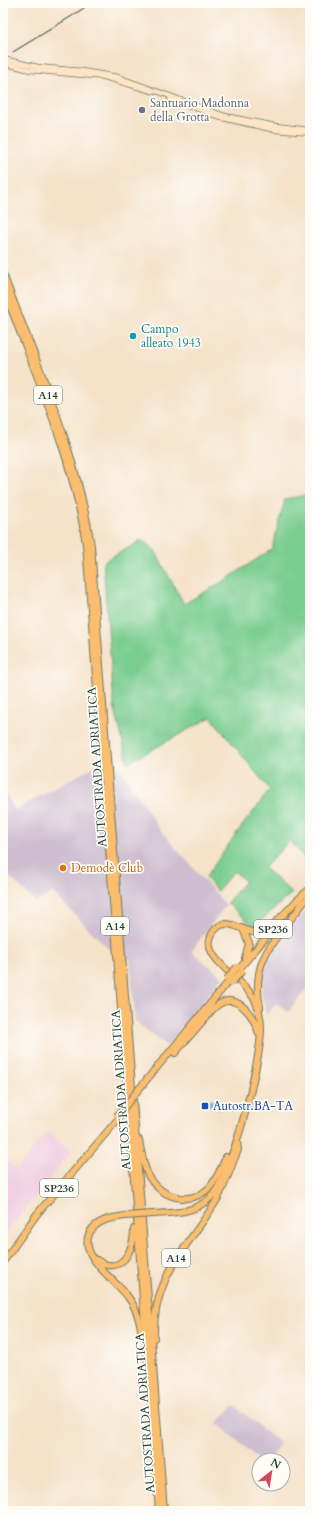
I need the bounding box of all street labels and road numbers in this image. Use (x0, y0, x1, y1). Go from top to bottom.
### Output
road number: A14 (34, 386, 62, 404)
street label: AUTOSTRADA ADRIATICA (83, 686, 111, 848)
road number: A14 (101, 917, 129, 935)
road number: SP236 (254, 920, 292, 938)
street label: AUTOSTRADA ADRIATICA (107, 1009, 135, 1171)
road number: SP236 (40, 1179, 78, 1197)
road number: A14 (162, 1249, 190, 1267)
street label: AUTOSTRADA ADRIATICA (131, 1332, 159, 1494)

